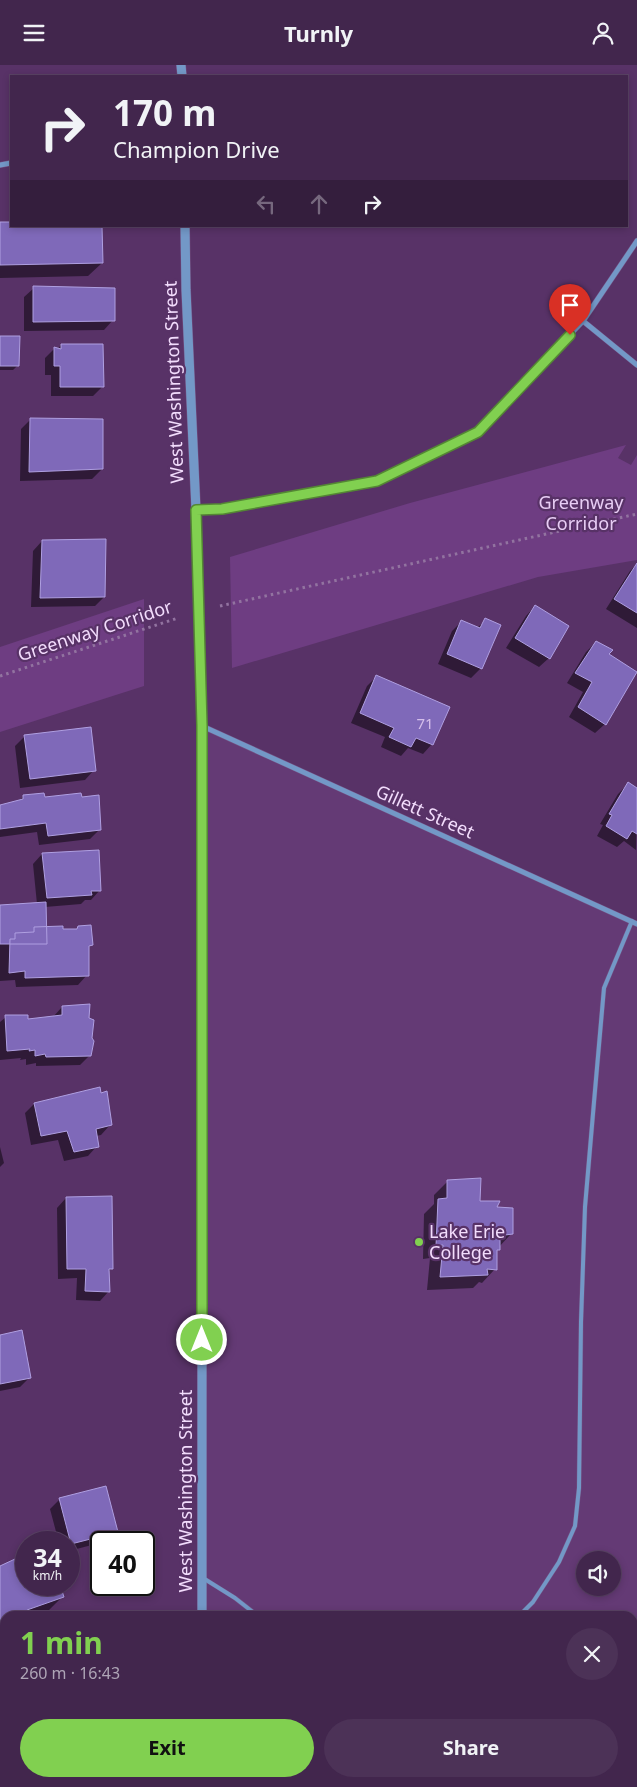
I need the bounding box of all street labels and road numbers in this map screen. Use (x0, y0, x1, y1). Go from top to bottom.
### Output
street label: West Washington Street (157, 280, 189, 484)
street label: Greenway Corridor (14, 594, 175, 666)
street label: Gillett Street (373, 779, 479, 844)
street label: West Washington Street (173, 1389, 197, 1592)

